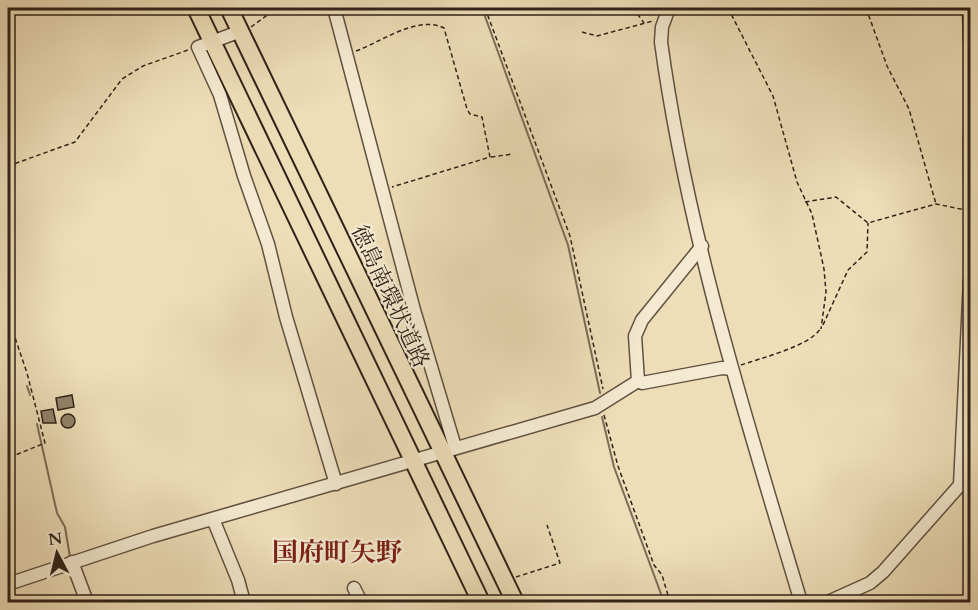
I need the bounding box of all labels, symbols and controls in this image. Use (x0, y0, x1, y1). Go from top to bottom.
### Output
street label: 徳島南環状道路 (344, 220, 436, 373)
north arrow (27, 523, 87, 583)
text: N (47, 527, 64, 551)
district label: 国府町矢野 (272, 535, 402, 570)

